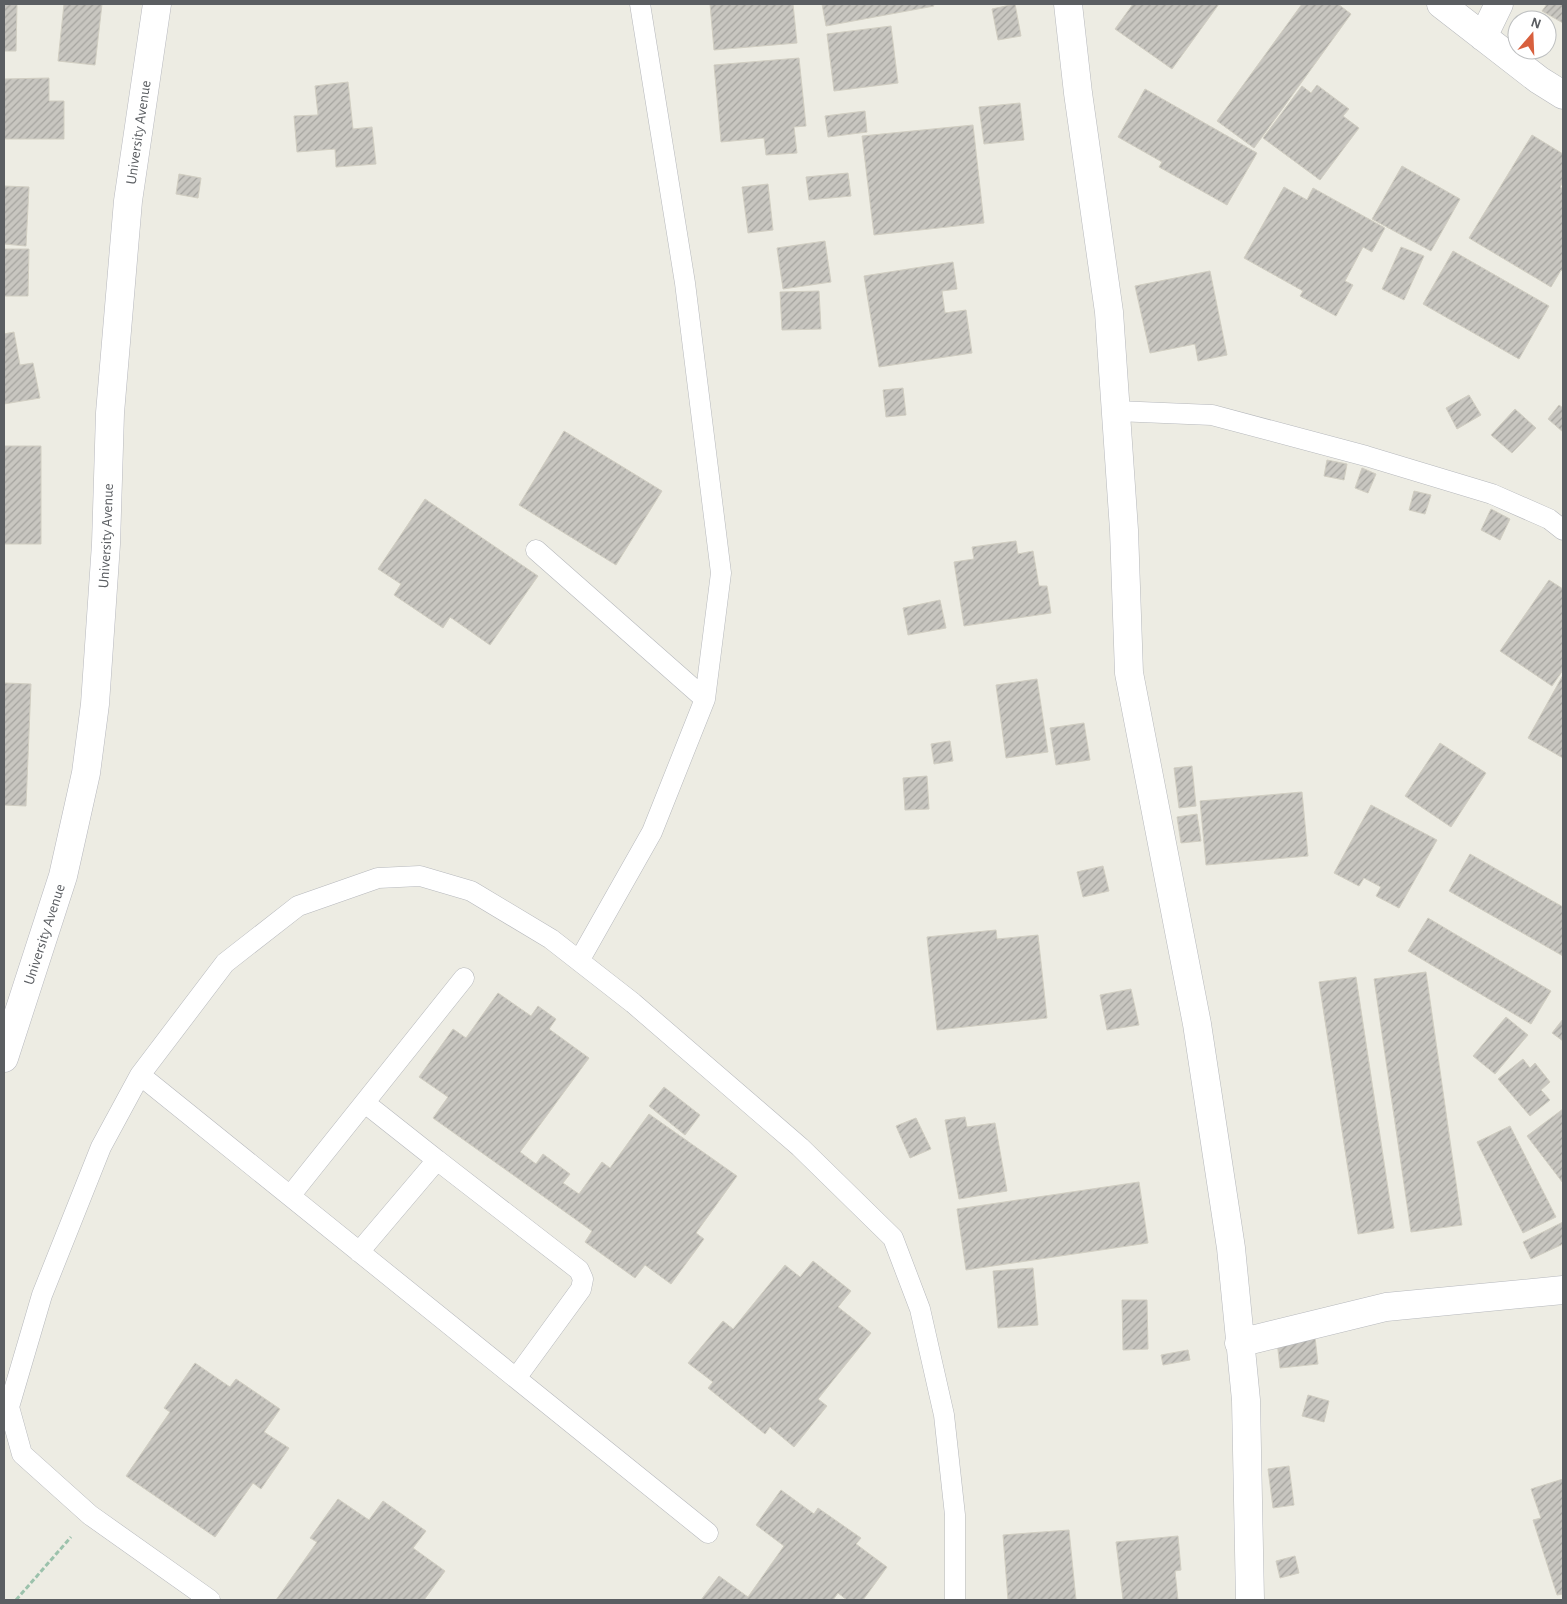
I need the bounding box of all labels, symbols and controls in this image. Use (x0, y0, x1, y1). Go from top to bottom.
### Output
north arrow (1507, 10, 1557, 60)
text: N (1529, 15, 1543, 32)
street label: University Avenue (124, 79, 154, 186)
street label: University Avenue (96, 483, 116, 589)
street label: University Avenue (21, 882, 68, 987)

